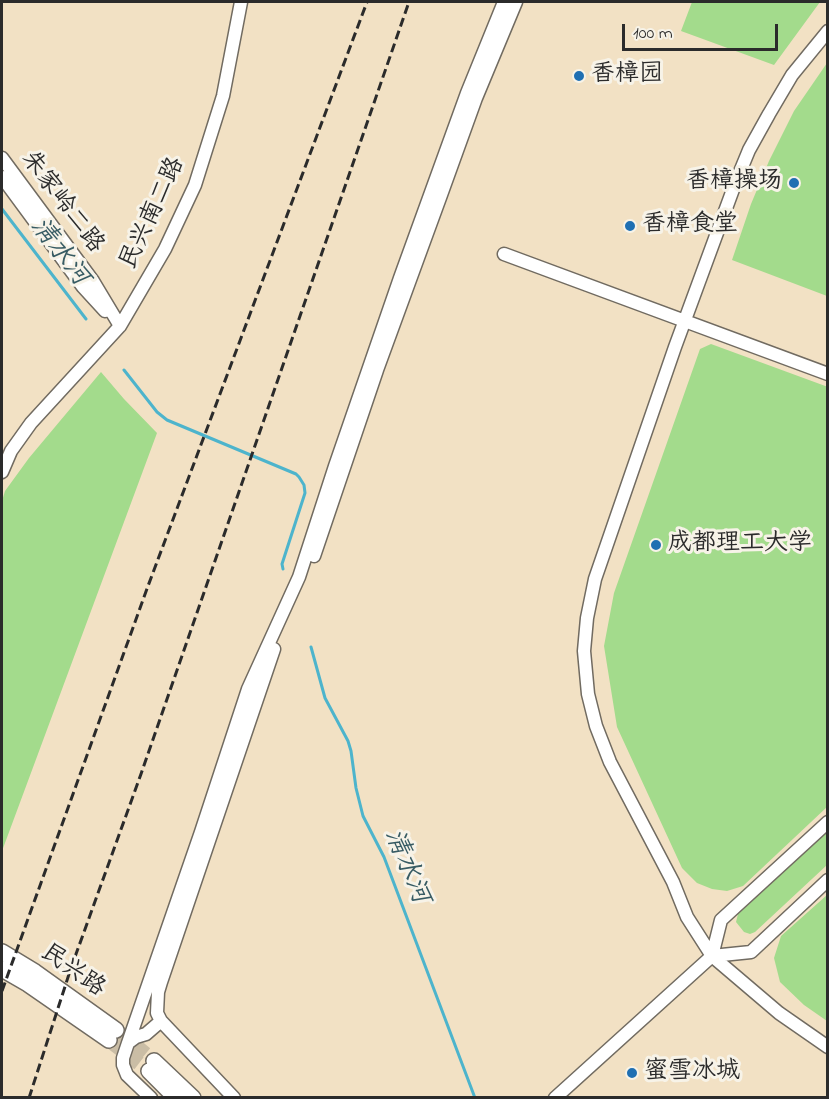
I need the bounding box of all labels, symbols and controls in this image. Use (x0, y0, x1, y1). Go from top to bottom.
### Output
scale bar (625, 12, 781, 50)
text: 100 m (633, 21, 673, 47)
place label: 香樟园 (591, 62, 663, 90)
marker: 香樟园 (572, 69, 586, 83)
street label: 朱家岭二路 (13, 146, 109, 260)
street label: 民兴南二路 (116, 154, 192, 274)
place label: 香樟操场 (686, 169, 782, 197)
marker: 香樟操场 (787, 176, 801, 190)
place label: 香樟食堂 (642, 212, 738, 240)
water label: 清水河 (22, 213, 94, 293)
marker: 香樟食堂 (623, 219, 637, 233)
place label: 成都理工大学 (668, 531, 812, 559)
marker: 成都理工大学 (649, 538, 663, 552)
water label: 清水河 (375, 825, 435, 909)
street label: 民兴路 (34, 940, 110, 1004)
place label: 蜜雪冰城 (644, 1059, 740, 1087)
marker: 蜜雪冰城 (625, 1066, 639, 1080)

